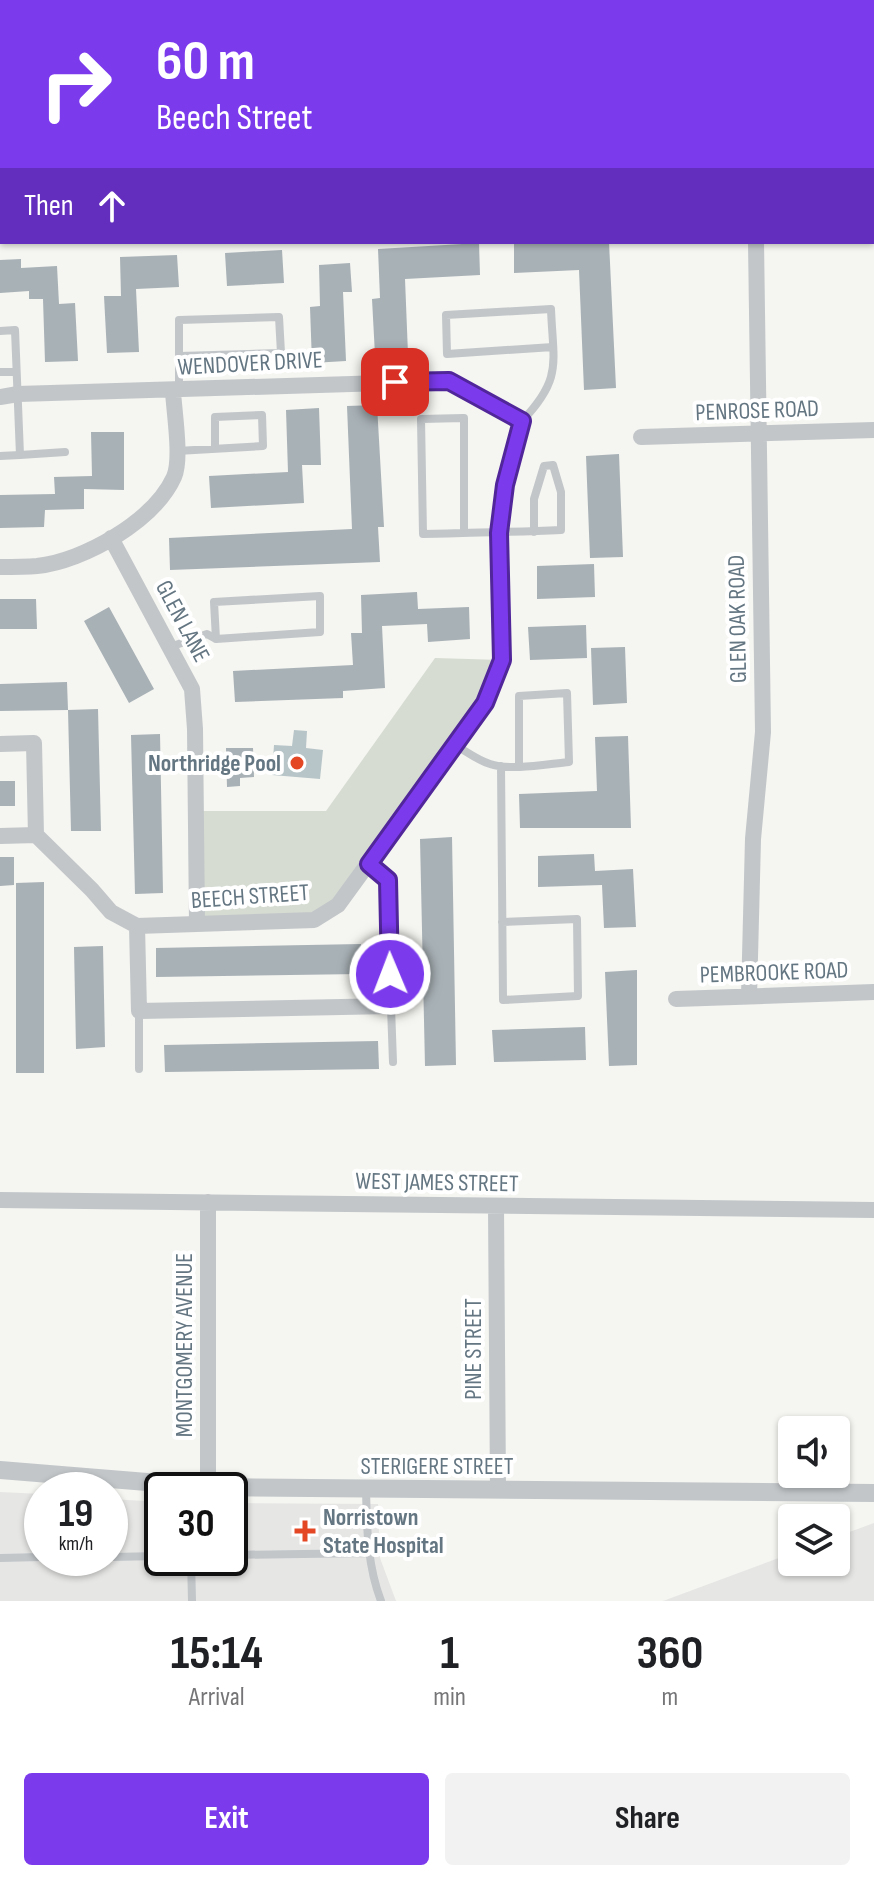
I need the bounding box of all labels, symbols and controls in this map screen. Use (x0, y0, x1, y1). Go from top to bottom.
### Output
text: 60 m (156, 29, 255, 96)
icon: right (24, 32, 128, 136)
text: Beech Street (156, 97, 312, 140)
icon: ahead (90, 184, 134, 228)
text: Then (24, 188, 74, 224)
street label: WENDOVER DRIVE (177, 345, 323, 382)
pin (361, 348, 429, 416)
icon: arrive (373, 360, 417, 404)
street label: PENROSE ROAD (695, 394, 819, 427)
street label: GLEN OAK ROAD (722, 555, 753, 683)
street label: GLEN LANE (149, 575, 216, 667)
place label: Northridge Pool (148, 749, 281, 778)
marker: Northridge Pool (288, 754, 306, 772)
street label: BEECH STREET (190, 878, 310, 915)
position arrow (348, 932, 432, 1016)
street label: PEMBROOKE ROAD (699, 955, 849, 990)
street label: WEST JAMES STREET (355, 1167, 519, 1198)
street label: MONTGOMERY AVENUE (170, 1253, 199, 1437)
street label: PINE STREET (459, 1298, 488, 1400)
map controls (778, 1416, 850, 1576)
button: sound (778, 1416, 850, 1488)
street label: STERIGERE STREET (361, 1452, 514, 1481)
speed limit sign: 30 (144, 1472, 248, 1576)
text: 19 (59, 1490, 93, 1538)
place label: Norristown State Hospital (323, 1503, 444, 1560)
button: layers (778, 1504, 850, 1576)
marker: Norristown State Hospital (294, 1520, 316, 1542)
text: km/h (59, 1532, 93, 1556)
text: 15:14 (171, 1625, 263, 1682)
text: 1 (440, 1625, 459, 1682)
text: 360 (636, 1625, 703, 1682)
text: Arrival (189, 1682, 245, 1713)
text: min (433, 1682, 466, 1713)
text: m (662, 1682, 678, 1713)
button: Exit (24, 1773, 429, 1865)
button: Share (445, 1773, 850, 1865)

